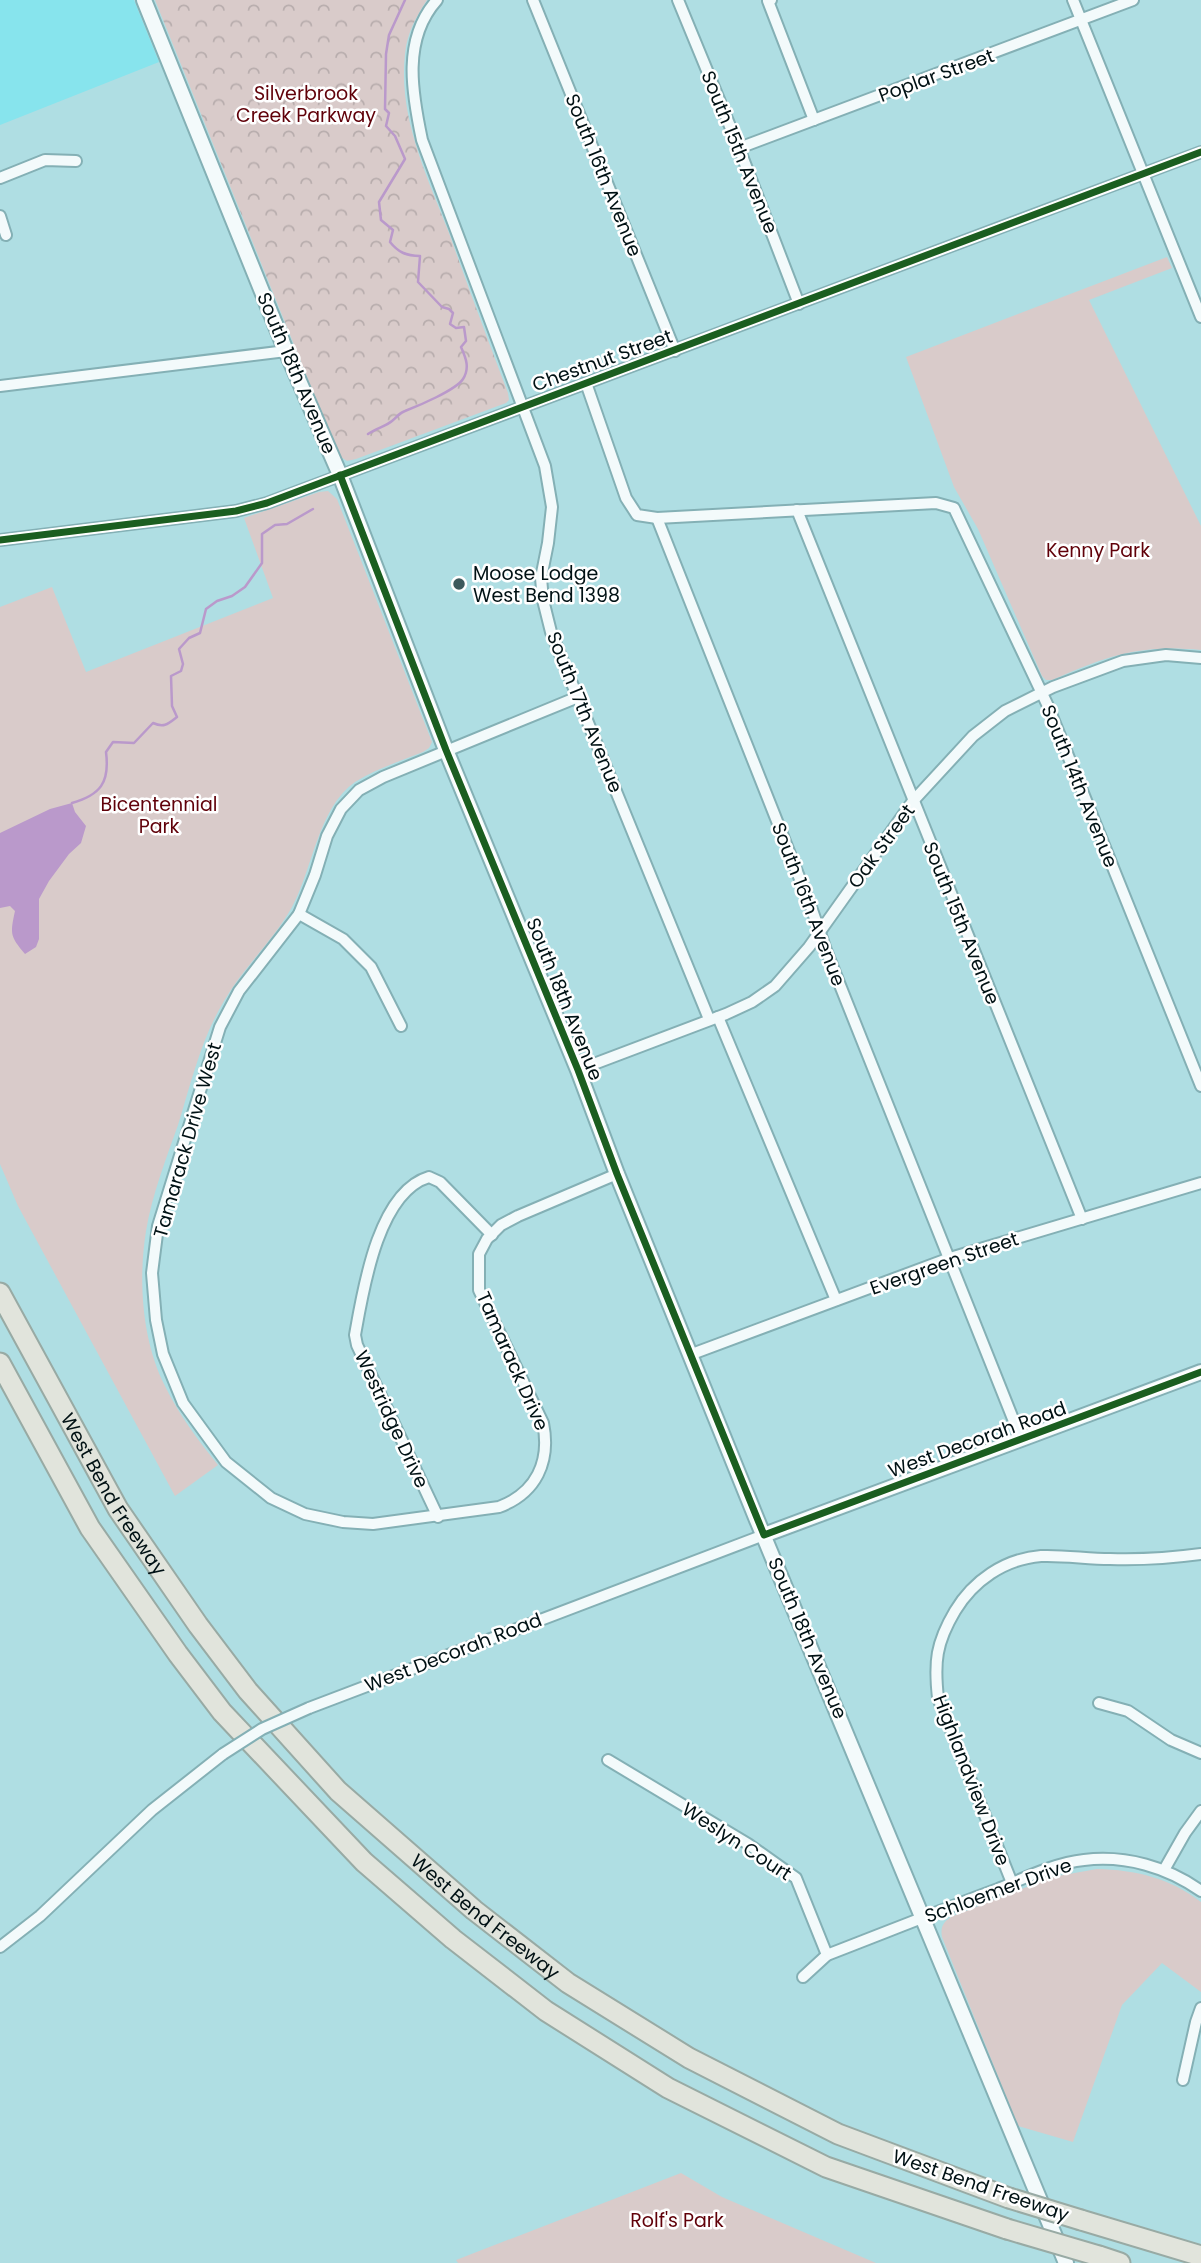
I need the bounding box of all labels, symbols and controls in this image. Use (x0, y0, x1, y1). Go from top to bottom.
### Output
street label: Poplar Street (875, 42, 998, 109)
street label: South 15th Avenue (695, 67, 784, 238)
park label: Silverbrook Creek Parkway (236, 80, 376, 129)
street label: South 16th Avenue (559, 90, 649, 261)
street label: South 18th Avenue (250, 288, 343, 458)
street label: Chestnut Street (528, 323, 676, 398)
park label: Kenny Park (1046, 537, 1150, 564)
place label: Moose Lodge West Bend 1398 (473, 560, 620, 609)
marker: Moose Lodge West Bend 1398 (451, 576, 467, 592)
street label: South 17th Avenue (540, 628, 629, 797)
street label: South 14th Avenue (1035, 701, 1124, 872)
park label: Bicentennial Park (100, 791, 218, 840)
street label: Oak Street (842, 799, 921, 894)
street label: South 16th Avenue (765, 818, 852, 990)
street label: South 15th Avenue (917, 838, 1006, 1009)
street label: South 18th Avenue (520, 914, 609, 1085)
street label: Tamarack Drive West (147, 1039, 228, 1241)
street label: Evergreen Street (866, 1225, 1022, 1302)
street label: Tamarack Drive (470, 1287, 555, 1435)
street label: Westridge Drive (348, 1346, 435, 1492)
street label: West Decorah Road (884, 1395, 1070, 1484)
street label: West Bend Freeway (54, 1408, 173, 1581)
street label: South 18th Avenue (761, 1553, 854, 1723)
street label: West Decorah Road (361, 1606, 546, 1699)
street label: Highlandview Drive (927, 1691, 1017, 1869)
street label: Weslyn Court (677, 1796, 797, 1887)
street label: West Bend Freeway (405, 1848, 566, 1986)
street label: Schloemer Drive (921, 1851, 1075, 1930)
street label: West Bend Freeway (889, 2143, 1073, 2228)
park label: Rolf's Park (630, 2207, 724, 2234)

